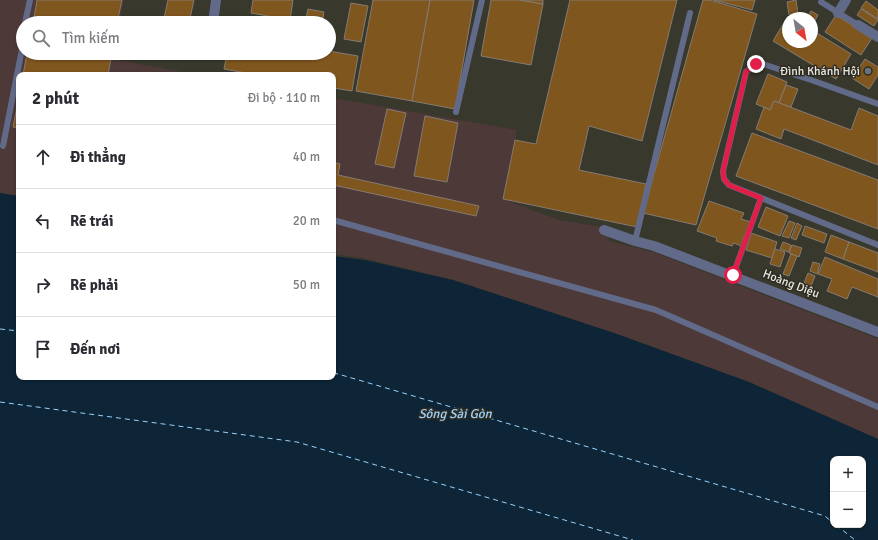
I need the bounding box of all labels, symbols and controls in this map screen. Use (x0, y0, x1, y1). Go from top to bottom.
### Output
north arrow (782, 12, 818, 48)
search box (16, 16, 336, 60)
icon: search (30, 27, 52, 49)
text: Tìm kiếm (62, 29, 120, 47)
route end (747, 55, 765, 73)
place label: Đình Khánh Hội (780, 64, 860, 79)
marker: Đình Khánh Hội (863, 66, 873, 76)
text: 2 phút (32, 88, 79, 109)
text: Đi bộ · 110 m (247, 90, 320, 106)
icon: ahead (32, 146, 54, 168)
text: Đi thẳng (70, 148, 126, 166)
text: 40 m (293, 149, 320, 165)
icon: left (32, 210, 54, 232)
text: Rẽ trái (70, 212, 113, 230)
text: 20 m (293, 213, 320, 229)
route start (724, 266, 742, 284)
street label: Hoàng Diệu (761, 266, 821, 302)
icon: right (32, 274, 54, 296)
text: Rẽ phải (70, 276, 118, 294)
text: 50 m (293, 277, 320, 293)
icon: arrive (32, 338, 54, 360)
text: Đến nơi (70, 340, 120, 358)
water label: Sông Sài Gòn (418, 406, 493, 422)
map controls (830, 456, 866, 528)
button: + (830, 456, 866, 492)
button: − (830, 492, 866, 528)

